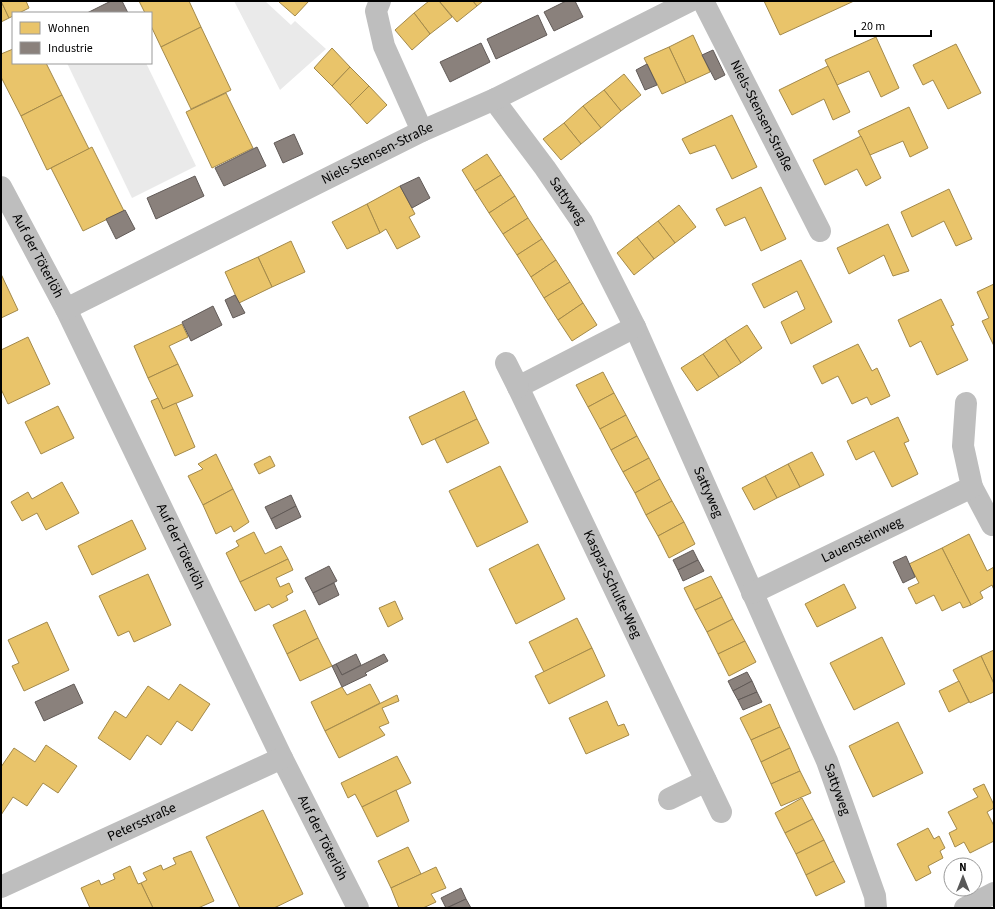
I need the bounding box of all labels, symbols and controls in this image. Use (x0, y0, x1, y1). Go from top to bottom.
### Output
legend (12, 12, 152, 64)
scale bar (855, 12, 931, 38)
text: 20 m (861, 18, 885, 35)
text: Wohnen (48, 20, 90, 37)
text: Industrie (48, 40, 93, 57)
street label: Niels-Stensen-Straße (725, 57, 798, 175)
street label: Niels-Stensen-Straße (318, 117, 436, 190)
street label: Sattyweg (544, 173, 591, 229)
street label: Auf der Töterlöh (7, 210, 68, 302)
street label: Sattyweg (688, 463, 728, 521)
street label: Auf der Töterlöh (151, 500, 210, 593)
street label: Lauensteinweg (818, 512, 906, 568)
street label: Kaspar-Schulte-Weg (578, 527, 647, 642)
street label: Sattyweg (819, 761, 856, 818)
street label: Auf der Töterlöh (292, 792, 353, 884)
street label: Petersstraße (104, 798, 180, 847)
north arrow (943, 857, 983, 897)
text: N (959, 860, 967, 875)

